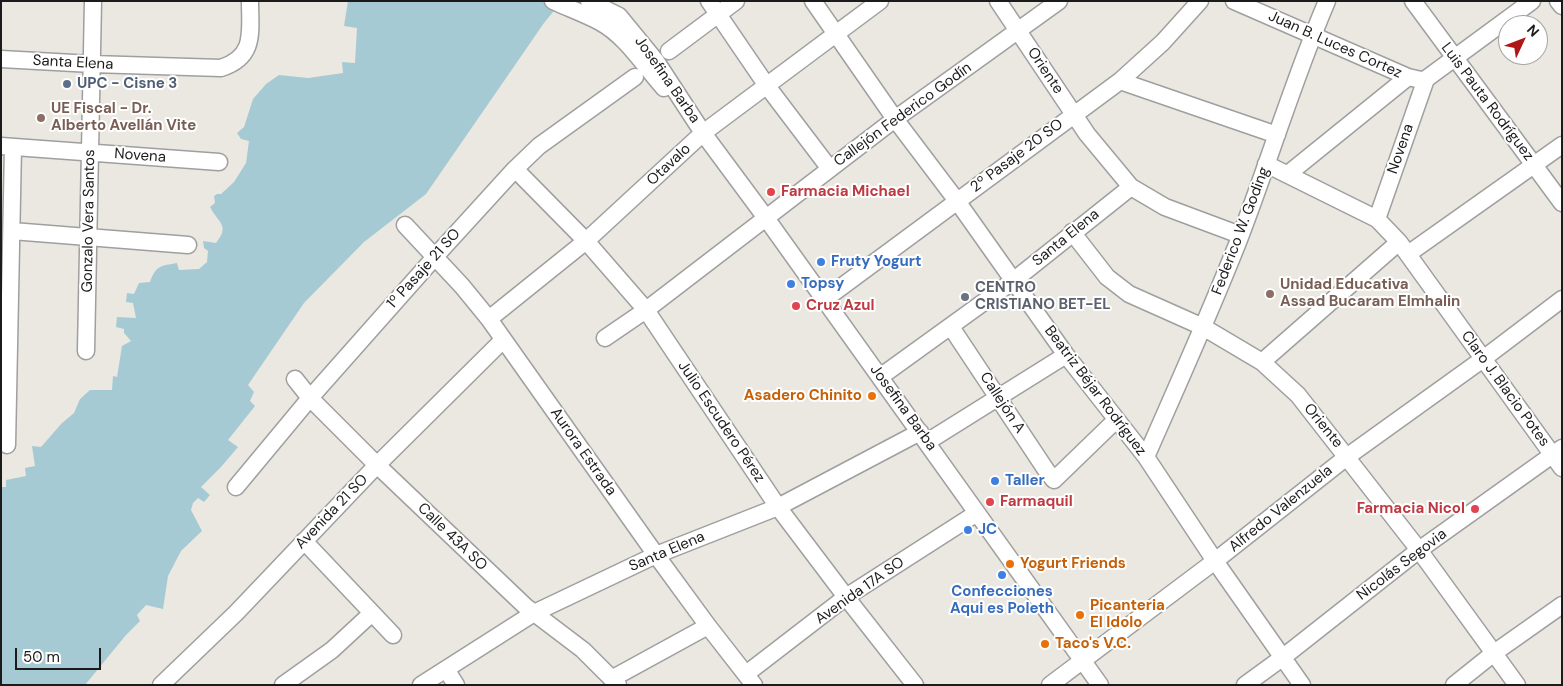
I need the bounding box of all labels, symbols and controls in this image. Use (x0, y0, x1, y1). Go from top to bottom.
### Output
street label: Juan B. Luces Cortez (1265, 7, 1405, 83)
north arrow (1498, 15, 1548, 65)
text: N (1523, 21, 1543, 40)
street label: Josefina Barba (630, 33, 704, 127)
street label: Luis Pauta Rodríguez (1437, 40, 1537, 164)
street label: Oriente (1023, 44, 1067, 98)
street label: Santa Elena (32, 52, 114, 74)
street label: Callejón Federico Godín (831, 59, 975, 171)
place label: UPC - Cisne 3 (77, 75, 177, 93)
marker: UPC - Cisne 3 (61, 78, 73, 90)
place label: UE Fiscal - Dr. Alberto Avellán Vite (51, 100, 196, 135)
marker: UE Fiscal - Dr. Alberto Avellán Vite (35, 112, 47, 124)
street label: 2º Pasaje 20 SO (967, 115, 1067, 197)
street label: Novena (1384, 122, 1418, 176)
street label: Otavalo (643, 140, 695, 190)
street label: Novena (114, 145, 166, 167)
street label: Gonzalo Vera Santos (79, 149, 99, 293)
street label: Federico W. Goding (1208, 165, 1274, 297)
place label: Farmacia Michael (781, 183, 910, 201)
marker: Farmacia Michael (765, 186, 777, 198)
street label: Santa Elena (1029, 206, 1103, 270)
street label: 1º Pasaje 21 SO (383, 225, 465, 313)
place label: Fruty Yogurt (831, 253, 921, 271)
marker: Fruty Yogurt (815, 256, 827, 268)
place label: Topsy (801, 275, 844, 293)
place label: Unidad Educativa Assad Bucaram Elmhalin (1280, 276, 1460, 311)
marker: Topsy (785, 278, 797, 290)
place label: CENTRO CRISTIANO BET-EL (975, 279, 1111, 314)
marker: Unidad Educativa Assad Bucaram Elmhalin (1264, 288, 1276, 300)
marker: CENTRO CRISTIANO BET-EL (959, 291, 971, 303)
place label: Cruz Azul (806, 297, 875, 315)
marker: Cruz Azul (790, 300, 802, 312)
street label: Beatriz Béjar Rodríguez (1040, 322, 1150, 460)
street label: Claro J. Blacio Potes (1457, 328, 1553, 450)
street label: Julio Escudero Pérez (674, 358, 768, 486)
street label: Josefina Barba (866, 361, 940, 455)
street label: Callejón A (976, 369, 1028, 437)
place label: Asadero Chinito (744, 387, 862, 405)
marker: Asadero Chinito (866, 390, 878, 402)
street label: Oriente (1300, 400, 1346, 452)
street label: Aurora Estrada (546, 405, 620, 499)
street label: Alfredo Valenzuela (1226, 462, 1336, 556)
street label: Avenida 21 SO (292, 471, 372, 553)
place label: Taller (1005, 472, 1045, 490)
marker: Taller (989, 475, 1001, 487)
place label: Farmaquil (1000, 493, 1073, 511)
marker: Farmaquil (984, 496, 996, 508)
street label: Calle 43A SO (413, 499, 491, 575)
place label: Farmacia Nicol (1357, 500, 1465, 518)
marker: Farmacia Nicol (1469, 503, 1481, 515)
place label: JC (978, 521, 997, 539)
marker: JC (962, 524, 974, 536)
street label: Nicolás Segovia (1353, 525, 1451, 605)
street label: Santa Elena (626, 528, 708, 576)
street label: Avenida 17A SO (812, 554, 908, 628)
place label: Yogurt Friends (1020, 555, 1126, 573)
marker: Yogurt Friends (1004, 558, 1016, 570)
marker: Confecciones Aqui es Poleth (996, 569, 1008, 581)
place label: Confecciones Aqui es Poleth (950, 583, 1054, 618)
place label: Picanteria El Idolo (1090, 597, 1165, 632)
marker: Picanteria El Idolo (1074, 609, 1086, 621)
place label: Taco's V.C. (1055, 635, 1131, 653)
scale bar (18, 638, 104, 670)
marker: Taco's V.C. (1039, 638, 1051, 650)
text: 50 m (23, 647, 60, 667)

